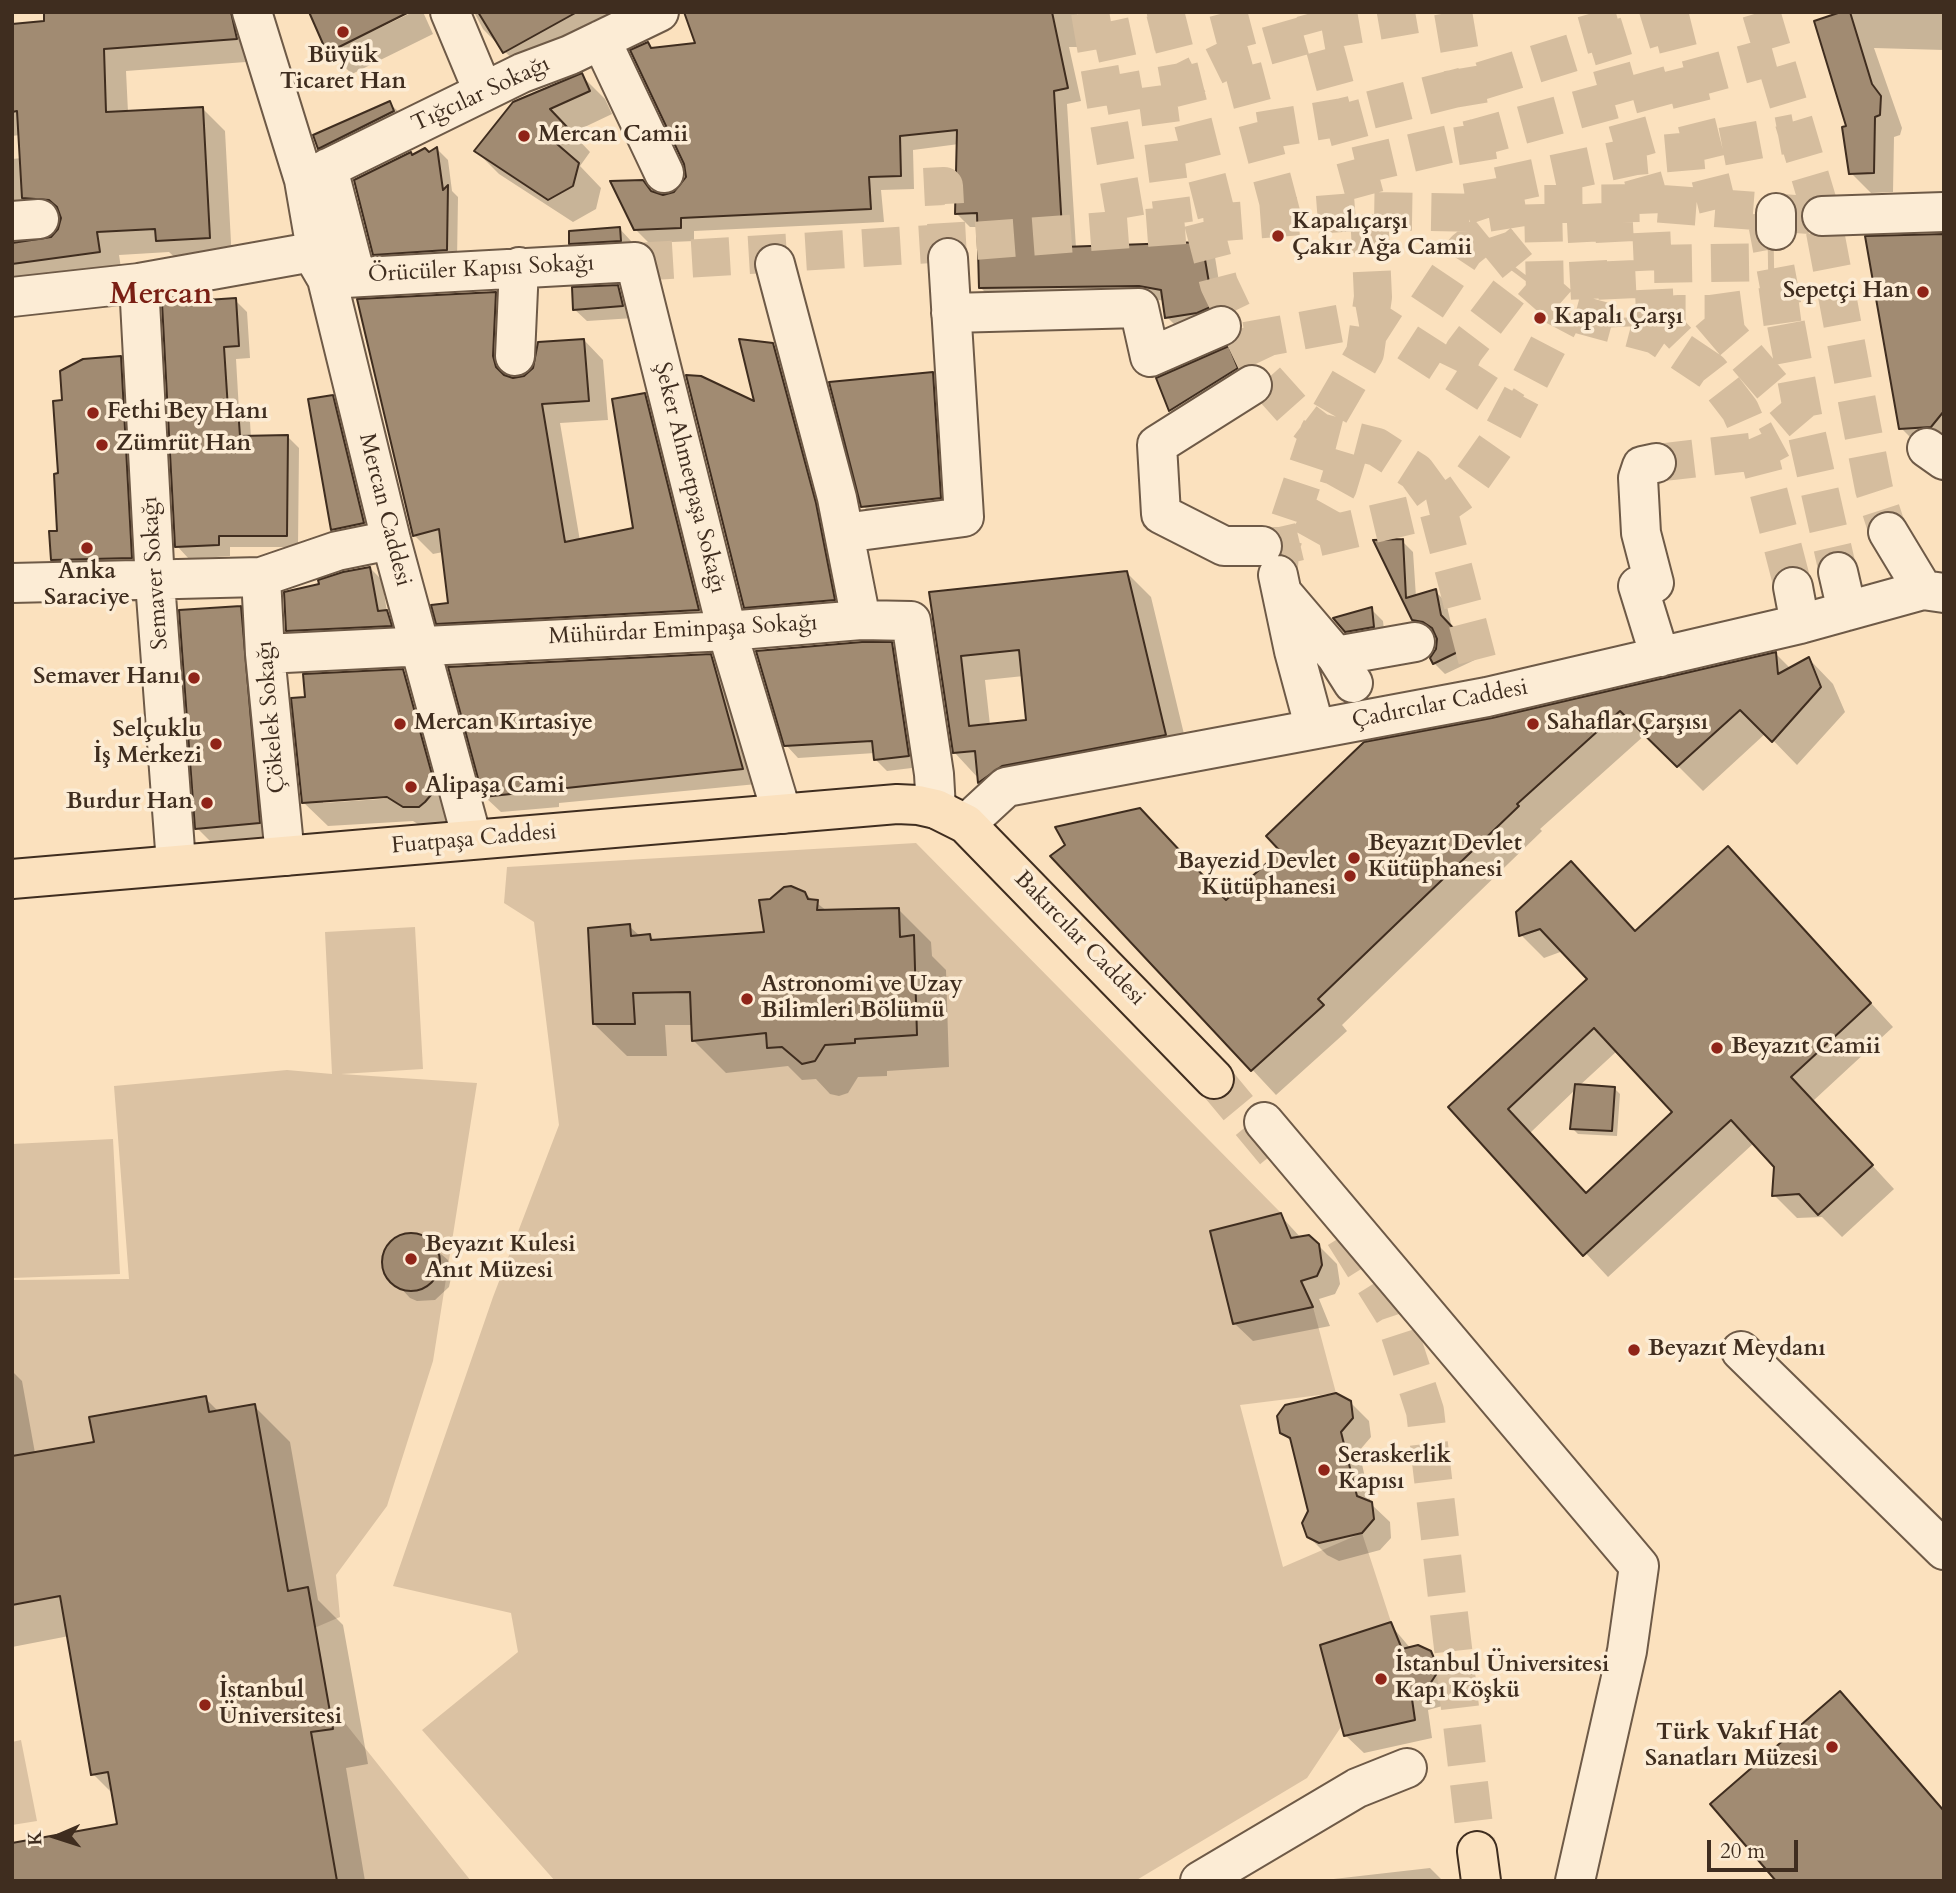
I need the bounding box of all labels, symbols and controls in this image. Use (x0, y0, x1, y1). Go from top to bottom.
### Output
marker: Büyük Ticaret Han (335, 24, 351, 40)
place label: Büyük Ticaret Han (280, 43, 406, 97)
street label: Tığcılar Sokağı (408, 51, 554, 139)
place label: Mercan Camii (538, 122, 688, 150)
marker: Mercan Camii (516, 128, 532, 144)
place label: Kapalıçarşı Çakır Ağa Camii (1292, 209, 1472, 263)
marker: Kapalıçarşı Çakır Ağa Camii (1270, 228, 1286, 244)
street label: Örücüler Kapısı Sokağı (367, 250, 595, 290)
district label: Mercan (110, 278, 212, 314)
place label: Sepetçi Han (1783, 278, 1909, 306)
marker: Sepetçi Han (1915, 284, 1931, 300)
place label: Kapalı Çarşı (1554, 304, 1683, 332)
marker: Kapalı Çarşı (1532, 310, 1548, 326)
street label: Şeker Ahmetpaşa Sokağı (647, 360, 731, 596)
place label: Fethi Bey Hanı (107, 399, 268, 427)
marker: Fethi Bey Hanı (85, 405, 101, 421)
place label: Zümrüt Han (116, 431, 251, 459)
street label: Mercan Caddesi (352, 431, 416, 589)
marker: Zümrüt Han (94, 437, 110, 453)
street label: Semaver Sokağı (137, 495, 175, 651)
marker: Anka Saraciye (79, 540, 95, 556)
place label: Anka Saraciye (44, 559, 130, 613)
street label: Mühürdar Eminpaşa Sokağı (548, 610, 818, 652)
street label: Çökelek Sokağı (252, 640, 292, 794)
place label: Semaver Hanı (33, 664, 180, 692)
marker: Semaver Hanı (186, 670, 202, 686)
street label: Çadırcılar Caddesi (1350, 674, 1530, 736)
place label: Mercan Kırtasiye (414, 710, 593, 738)
place label: Sahaflar Çarşısı (1547, 710, 1708, 738)
marker: Mercan Kırtasiye (392, 716, 408, 732)
marker: Sahaflar Çarşısı (1525, 716, 1541, 732)
place label: Selçuklu İş Merkezi (93, 717, 202, 771)
marker: Selçuklu İş Merkezi (208, 736, 224, 752)
place label: Alipaşa Cami (425, 773, 565, 801)
marker: Alipaşa Cami (403, 779, 419, 795)
place label: Burdur Han (66, 789, 193, 817)
marker: Burdur Han (199, 795, 215, 811)
street label: Fuatpaşa Caddesi (390, 819, 558, 861)
place label: Beyazıt Devlet Kütüphanesi (1368, 831, 1522, 885)
place label: Bayezid Devlet Kütüphanesi (1177, 849, 1336, 903)
marker: Beyazıt Devlet Kütüphanesi (1346, 850, 1362, 866)
street label: Bakırcılar Caddesi (1008, 866, 1150, 1012)
marker: Bayezid Devlet Kütüphanesi (1342, 868, 1358, 884)
place label: Astronomi ve Uzay Bilimleri Bölümü (761, 972, 963, 1026)
marker: Astronomi ve Uzay Bilimleri Bölümü (739, 991, 755, 1007)
place label: Beyazıt Camii (1731, 1034, 1881, 1062)
marker: Beyazıt Camii (1709, 1040, 1725, 1056)
place label: Beyazıt Kulesi Anıt Müzesi (425, 1232, 575, 1286)
marker: Beyazıt Kulesi Anıt Müzesi (403, 1251, 419, 1267)
place label: Beyazıt Meydanı (1648, 1336, 1826, 1364)
marker: Beyazıt Meydanı (1626, 1342, 1642, 1358)
place label: Seraskerlik Kapısı (1338, 1443, 1451, 1497)
marker: Seraskerlik Kapısı (1316, 1462, 1332, 1478)
place label: İstanbul Üniversitesi Kapı Köşkü (1395, 1652, 1609, 1706)
marker: İstanbul Üniversitesi Kapı Köşkü (1373, 1671, 1389, 1687)
place label: İstanbul Üniversitesi (219, 1678, 342, 1732)
marker: İstanbul Üniversitesi (197, 1697, 213, 1713)
place label: Türk Vakıf Hat Sanatları Müzesi (1645, 1720, 1818, 1774)
marker: Türk Vakıf Hat Sanatları Müzesi (1824, 1739, 1840, 1755)
north arrow (21, 1802, 91, 1872)
scale bar (1711, 1826, 1802, 1870)
text: K (22, 1830, 48, 1846)
text: 20 m (1720, 1837, 1765, 1866)

